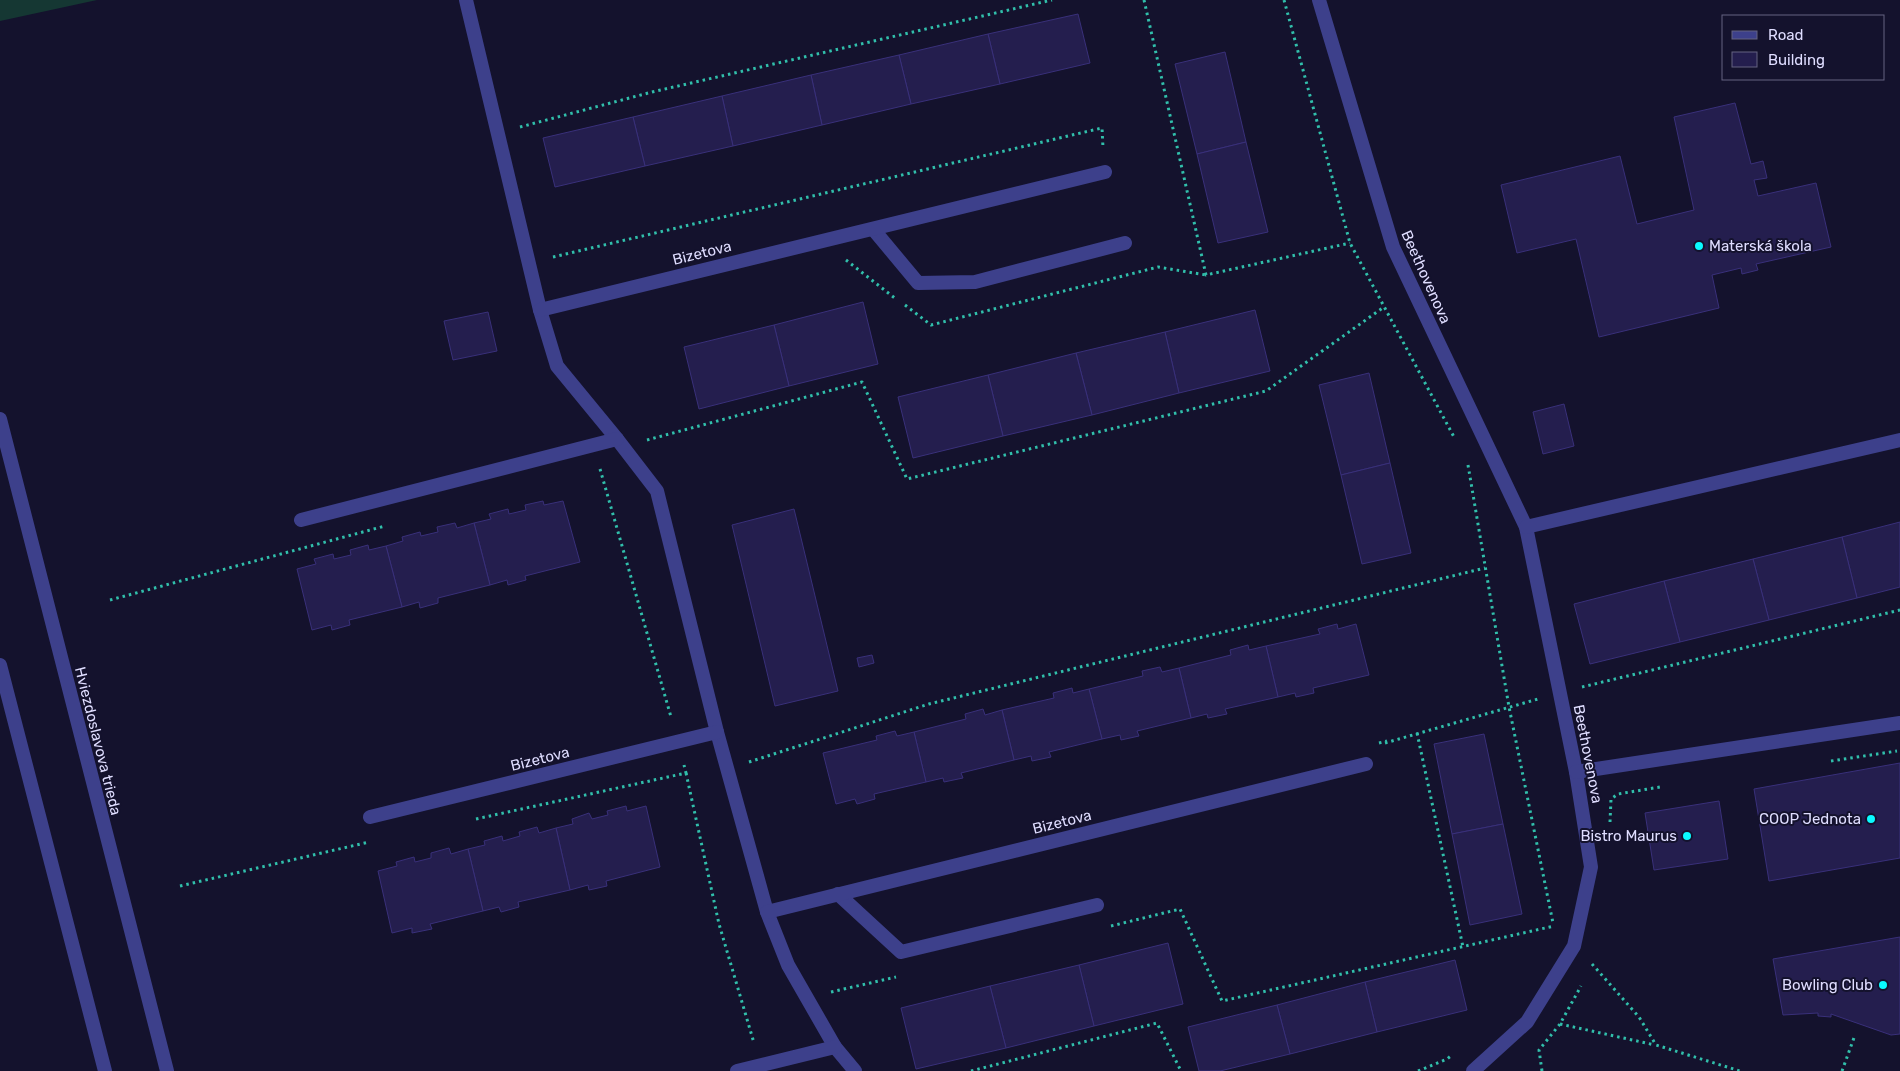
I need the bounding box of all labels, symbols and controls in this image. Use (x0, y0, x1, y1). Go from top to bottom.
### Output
legend (1722, 15, 1885, 80)
text: Road (1768, 26, 1804, 44)
text: Building (1768, 51, 1825, 69)
street label: Beethovenova (1397, 228, 1455, 326)
street label: Bizetova (671, 237, 733, 269)
place label: Materská škola (1709, 237, 1812, 255)
marker: Materská škola (1693, 240, 1705, 252)
street label: Hviezdoslavova trieda (71, 665, 125, 817)
street label: Beethovenova (1570, 703, 1606, 805)
street label: Bizetova (509, 743, 571, 775)
street label: Bizetova (1031, 806, 1093, 838)
place label: COOP Jednota (1759, 810, 1861, 828)
marker: COOP Jednota (1865, 813, 1877, 825)
place label: Bistro Maurus (1580, 827, 1677, 845)
marker: Bistro Maurus (1681, 830, 1693, 842)
place label: Bowling Club (1782, 976, 1873, 994)
marker: Bowling Club (1877, 979, 1889, 991)

